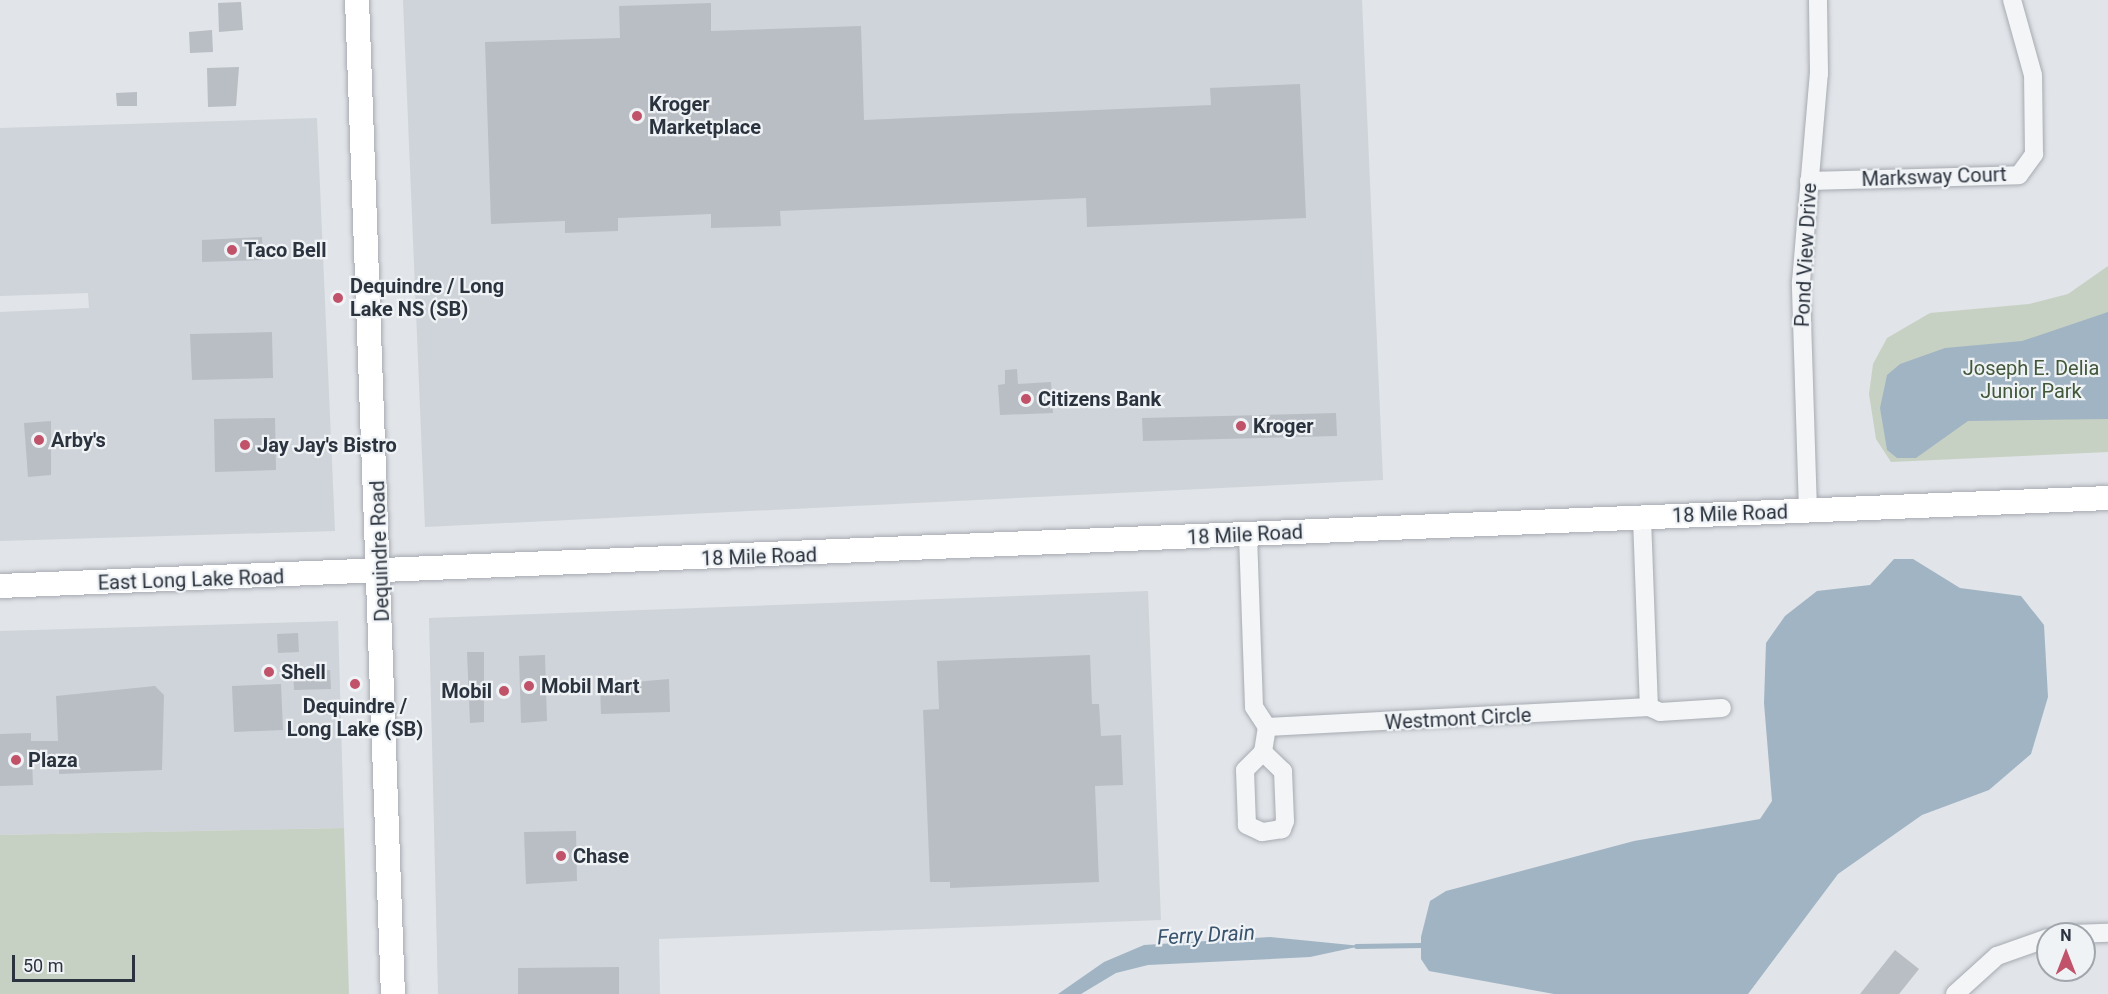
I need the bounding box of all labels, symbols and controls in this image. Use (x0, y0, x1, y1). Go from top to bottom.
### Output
place label: Kroger Marketplace (649, 92, 761, 139)
marker: Kroger Marketplace (630, 109, 644, 123)
street label: Marksway Court (1861, 162, 2007, 192)
street label: Pond View Drive (1790, 182, 1822, 328)
place label: Taco Bell (244, 238, 326, 262)
marker: Taco Bell (225, 243, 239, 257)
place label: Dequindre / Long Lake NS (SB) (350, 274, 504, 321)
marker: Dequindre / Long Lake NS (SB) (331, 291, 345, 305)
park label: Joseph E. Delia Junior Park (1963, 356, 2099, 403)
place label: Citizens Bank (1038, 387, 1161, 411)
marker: Citizens Bank (1019, 392, 1033, 406)
place label: Kroger (1253, 414, 1314, 438)
marker: Kroger (1234, 419, 1248, 433)
place label: Arby's (51, 428, 106, 452)
marker: Arby's (32, 433, 46, 447)
place label: Jay Jay's Bistro (257, 433, 397, 457)
marker: Jay Jay's Bistro (238, 438, 252, 452)
street label: Dequindre Road (366, 480, 394, 622)
street label: 18 Mile Road (1672, 500, 1788, 528)
street label: 18 Mile Road (1186, 520, 1304, 550)
street label: 18 Mile Road (701, 543, 817, 571)
street label: East Long Lake Road (97, 565, 285, 595)
place label: Shell (281, 660, 326, 684)
marker: Shell (262, 665, 276, 679)
place label: Mobil Mart (541, 674, 639, 698)
marker: Dequindre / Long Lake (SB) (348, 677, 362, 691)
place label: Mobil (441, 679, 492, 703)
marker: Mobil Mart (522, 679, 536, 693)
marker: Mobil (497, 684, 511, 698)
place label: Dequindre / Long Lake (SB) (287, 694, 423, 741)
street label: Westmont Circle (1384, 703, 1532, 735)
place label: Plaza (28, 748, 78, 772)
marker: Plaza (9, 753, 23, 767)
place label: Chase (573, 844, 629, 868)
marker: Chase (554, 849, 568, 863)
water label: Ferry Drain (1157, 920, 1255, 950)
north arrow (2036, 922, 2096, 982)
text: N (2060, 926, 2072, 945)
scale bar (15, 943, 138, 981)
text: 50 m (23, 955, 63, 976)

